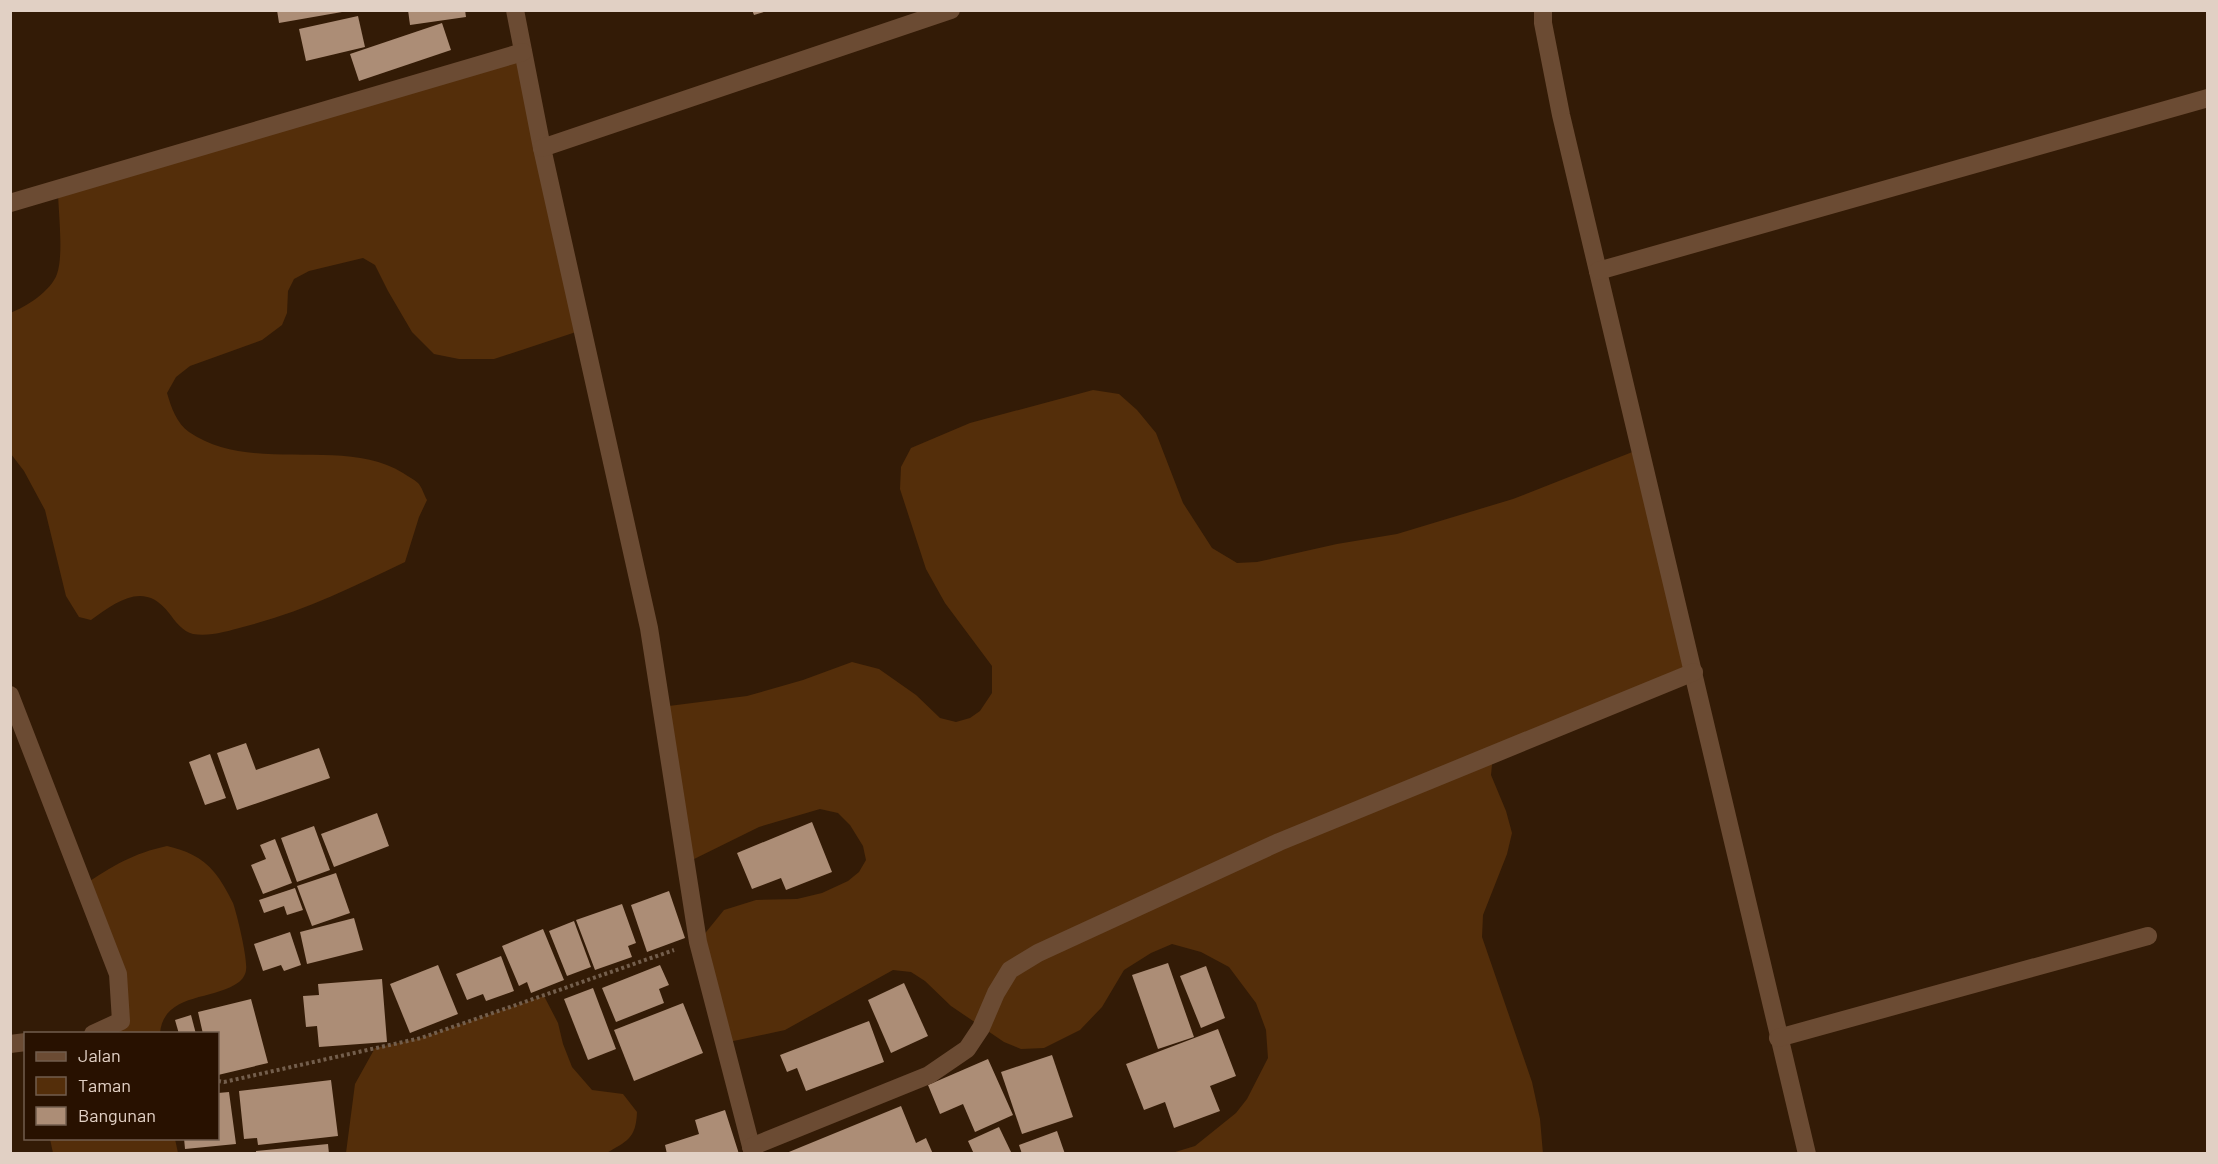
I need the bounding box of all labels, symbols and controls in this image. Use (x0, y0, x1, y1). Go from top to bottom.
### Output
legend (24, 1032, 219, 1140)
text: Jalan (78, 1044, 121, 1066)
text: Taman (78, 1074, 131, 1096)
text: Bangunan (78, 1104, 156, 1126)

